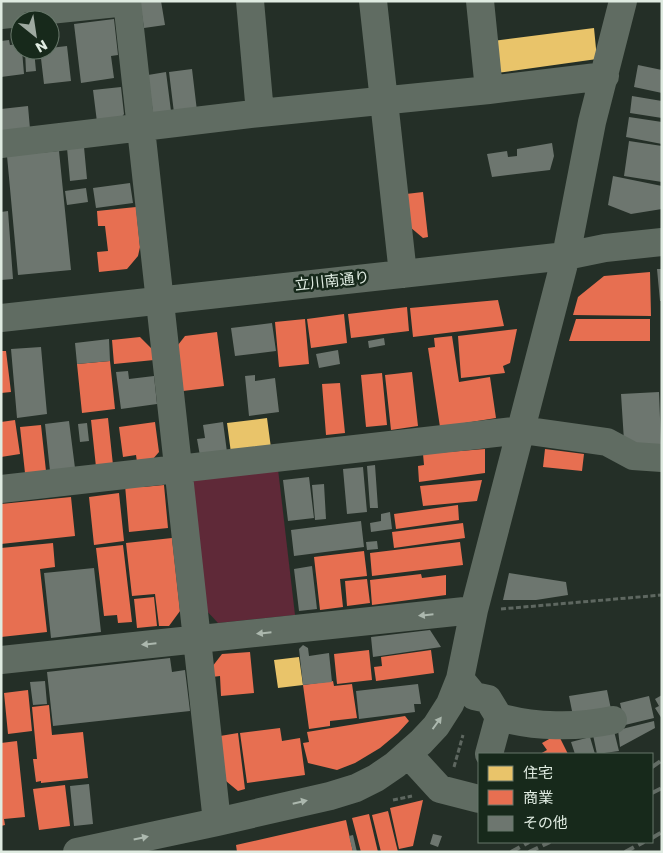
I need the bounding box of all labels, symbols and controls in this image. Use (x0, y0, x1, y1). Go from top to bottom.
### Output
north arrow (10, 10, 60, 60)
text: N (32, 35, 51, 58)
street label: 立川南通り (294, 266, 370, 295)
one-way arrow (417, 611, 433, 619)
one-way arrow (256, 629, 272, 637)
one-way arrow (141, 640, 157, 648)
one-way arrow (432, 716, 442, 730)
legend (478, 753, 653, 843)
text: 住宅 (523, 762, 553, 783)
text: 商業 (523, 787, 553, 808)
one-way arrow (293, 798, 308, 806)
text: その他 (523, 812, 568, 833)
one-way arrow (134, 834, 149, 842)

